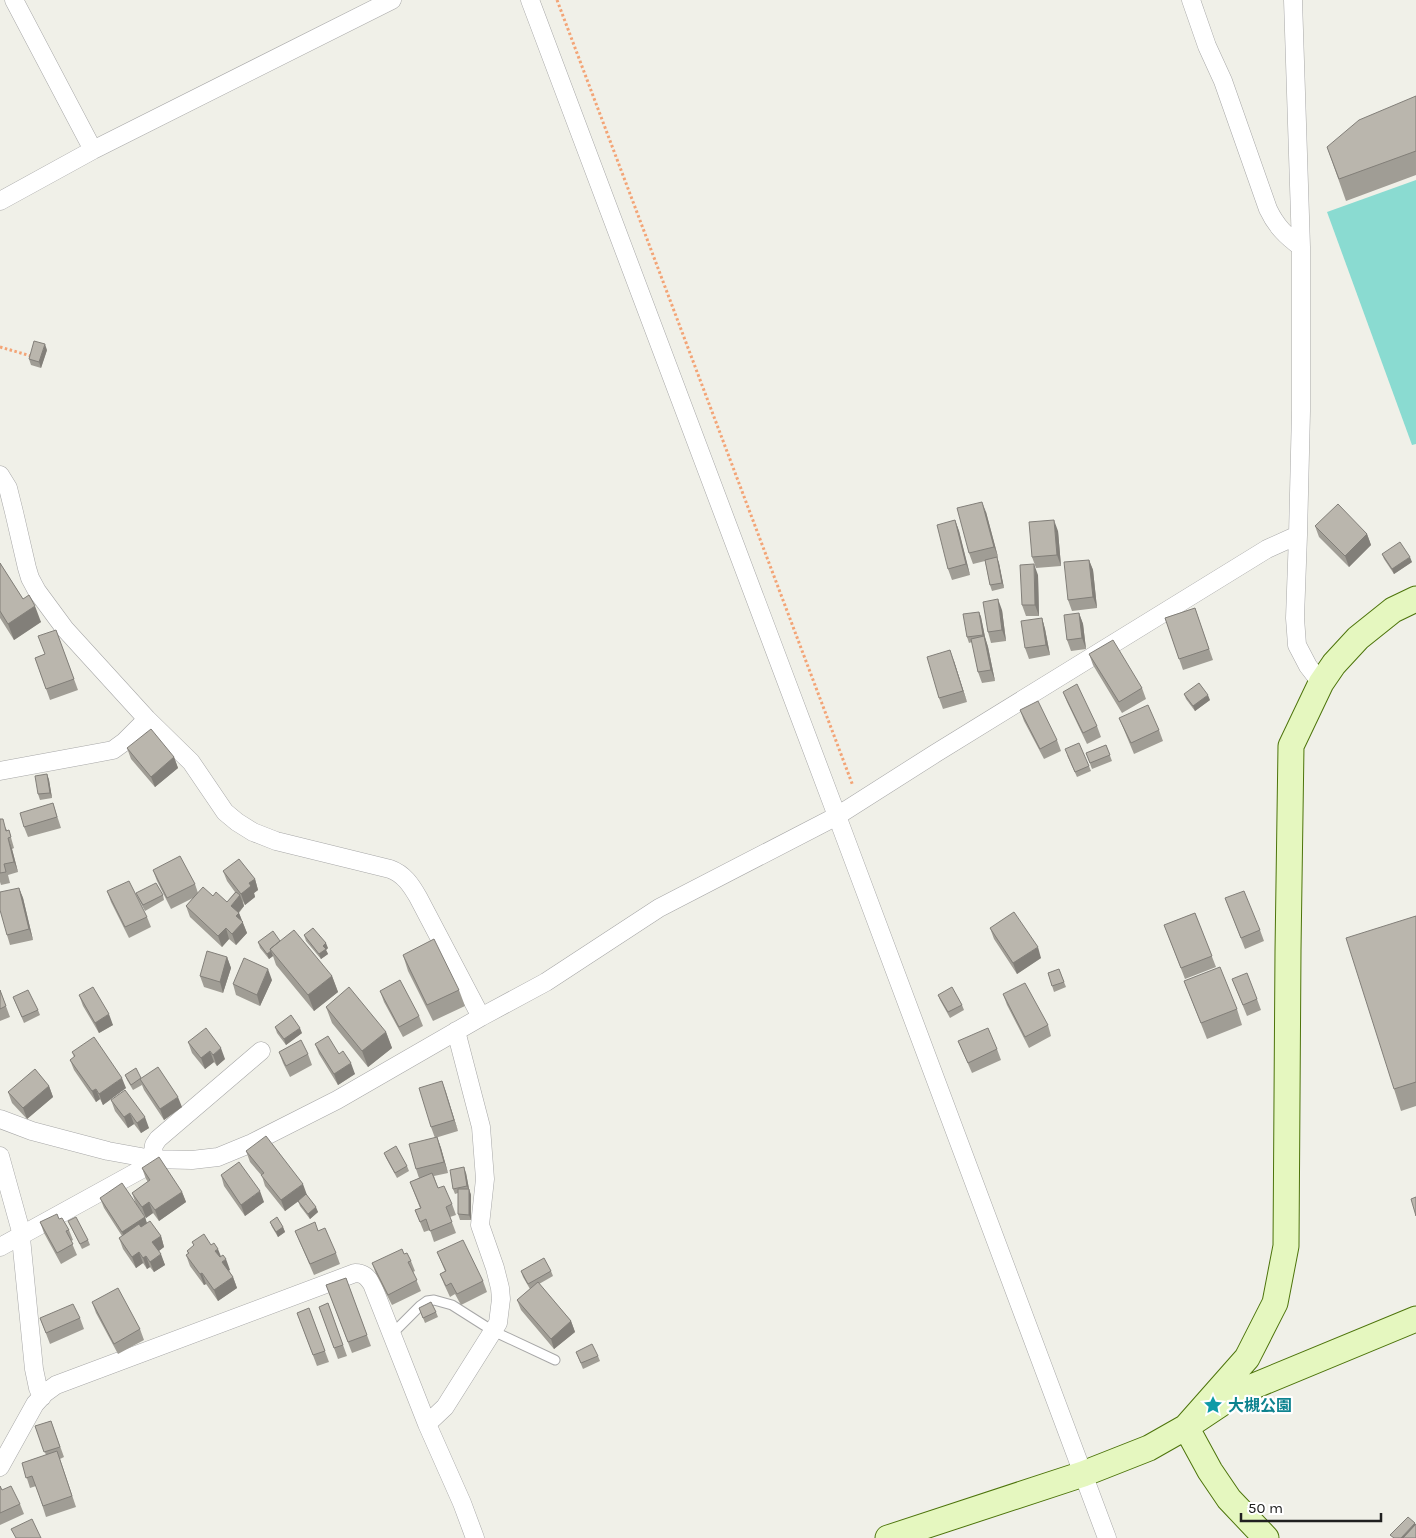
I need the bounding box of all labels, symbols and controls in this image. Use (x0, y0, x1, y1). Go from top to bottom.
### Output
place icon: 大槻公園 (1202, 1394, 1224, 1416)
place label: 大槻公園 (1228, 1396, 1292, 1415)
scale bar (1241, 1490, 1381, 1522)
text: 50 m (1248, 1499, 1283, 1517)

